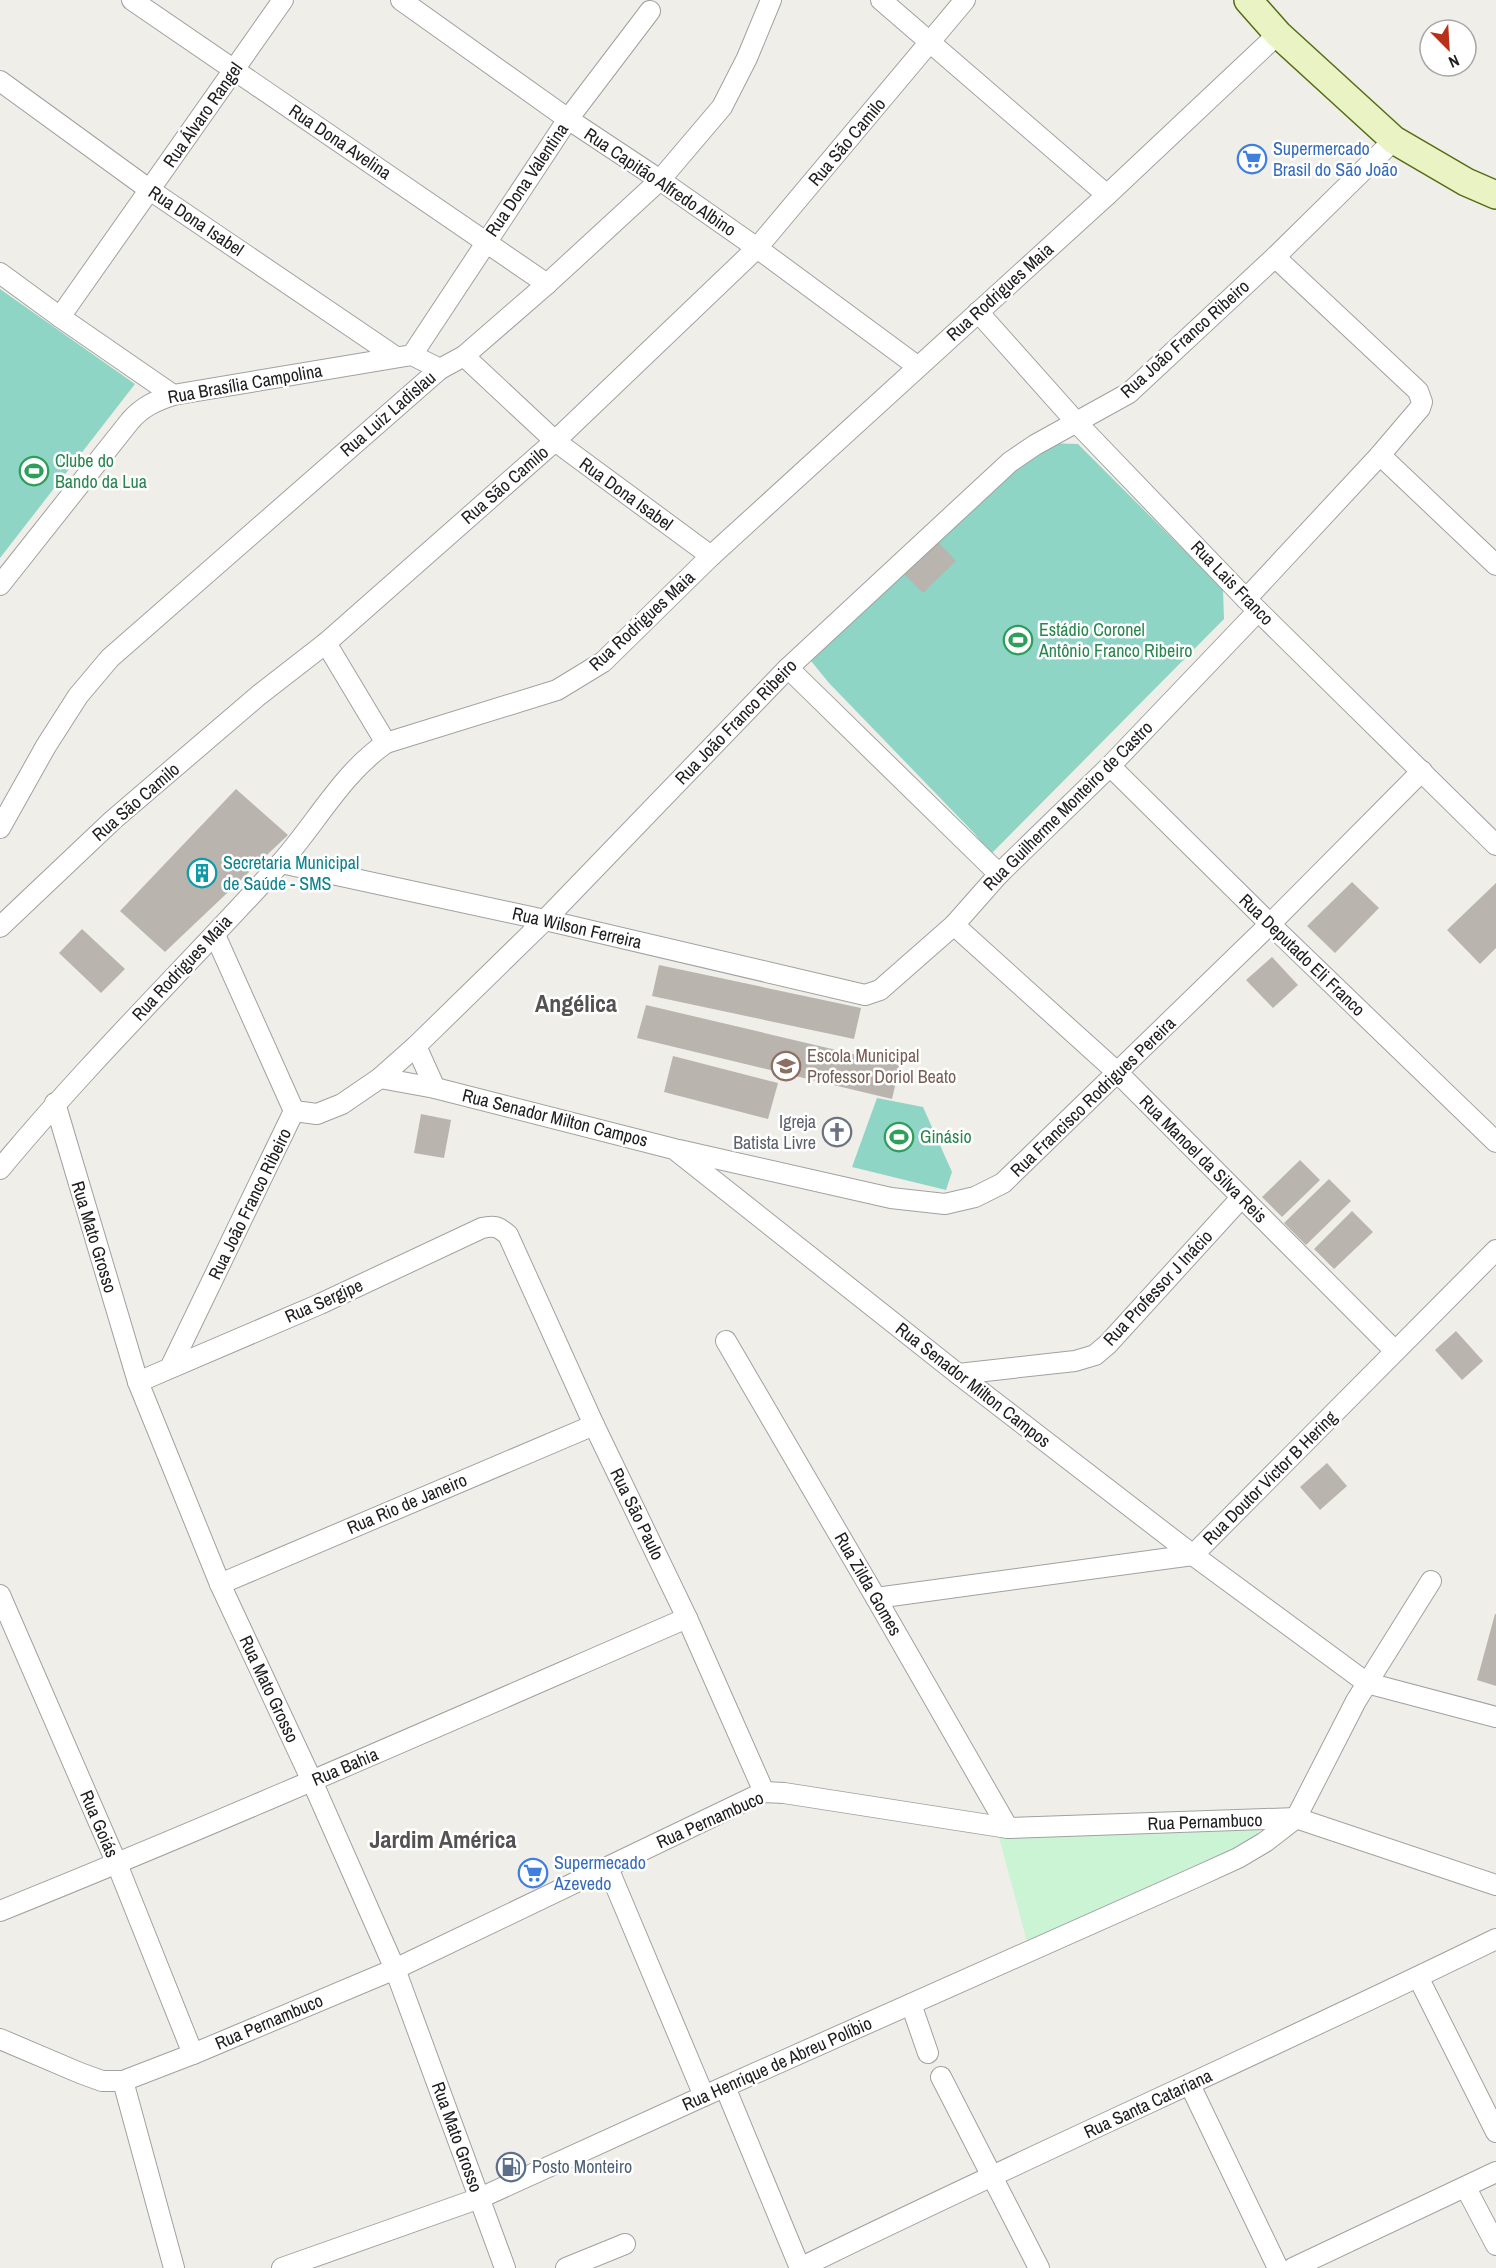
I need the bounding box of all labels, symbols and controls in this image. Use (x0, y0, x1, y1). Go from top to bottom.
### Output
north arrow (1418, 18, 1478, 78)
text: N (1445, 50, 1463, 74)
street label: Rua Álvaro Rangel (157, 57, 248, 172)
street label: Rua São Camilo (802, 92, 891, 191)
street label: Rua Dona Avelina (284, 98, 396, 185)
street label: Rua Dona Valentina (479, 118, 574, 241)
street label: Rua Capitão Alfredo Albino (579, 121, 741, 242)
place label: Supermercado Brasil do São João (1273, 136, 1398, 182)
supermarket icon: Supermercado Brasil do São João (1236, 143, 1268, 175)
street label: Rua Dona Isabel (144, 179, 249, 262)
street label: Rua Rodrigues Maia (941, 237, 1059, 346)
street label: Rua João Franco Ribeiro (1115, 274, 1255, 403)
street label: Rua Brasília Campolina (166, 358, 324, 409)
street label: Rua Luiz Ladislau (335, 365, 441, 462)
street label: Rua São Camilo (456, 440, 554, 530)
place label: Clube do Bando da Lua (55, 448, 147, 494)
street label: Rua Dona Isabel (574, 451, 678, 536)
sports icon: Clube do Bando da Lua (18, 455, 50, 487)
street label: Rua Lais Franco (1185, 535, 1279, 631)
street label: Rua Rodrigues Maia (583, 565, 700, 676)
place label: Estádio Coronel Antônio Franco Ribeiro (1038, 617, 1192, 663)
sports icon: Estádio Coronel Antônio Franco Ribeiro (1002, 624, 1034, 656)
street label: Rua João Franco Ribeiro (669, 653, 802, 790)
street label: Rua Guilherme Monteiro de Castro (977, 715, 1158, 896)
street label: Rua São Camilo (87, 757, 185, 847)
place label: Secretaria Municipal de Saúde - SMS (223, 850, 359, 896)
building icon: Secretaria Municipal de Saúde - SMS (186, 857, 218, 889)
street label: Rua Deputado Eli Franco (1234, 888, 1371, 1021)
street label: Rua Wilson Ferreira (510, 900, 644, 955)
street label: Rua Rodrigues Maia (126, 909, 237, 1026)
district label: Angélica (535, 987, 617, 1019)
street label: Rua Francisco Rodrigues Pereira (1005, 1011, 1181, 1182)
place label: Escola Municipal Professor Doriol Beato (807, 1043, 956, 1089)
school or university icon: Escola Municipal Professor Doriol Beato (770, 1050, 802, 1082)
street label: Rua Senador Milton Campos (460, 1082, 650, 1153)
street label: Rua Manoel da Silva Reis (1134, 1089, 1273, 1228)
place label: Igreja Batista Livre (733, 1109, 816, 1155)
church icon: Igreja Batista Livre (821, 1116, 853, 1148)
sports icon: Ginásio (883, 1121, 915, 1153)
street label: Rua João Franco Ribeiro (202, 1124, 297, 1284)
place label: Ginásio (920, 1124, 972, 1149)
street label: Rua Mato Grosso (66, 1178, 123, 1296)
street label: Rua Professor J Inácio (1097, 1224, 1218, 1351)
street label: Rua Sergipe (281, 1272, 367, 1329)
street label: Rua Senador Milton Campos (891, 1316, 1056, 1453)
street label: Rua Doutor Victor B Hering (1197, 1405, 1343, 1550)
street label: Rua São Paulo (604, 1464, 670, 1564)
street label: Rua Rio de Janeiro (343, 1467, 471, 1540)
street label: Rua Zilda Gomes (829, 1527, 908, 1640)
street label: Rua Mato Grosso (234, 1631, 305, 1746)
street label: Rua Bahia (308, 1741, 382, 1792)
street label: Rua Pernambuco (652, 1785, 767, 1854)
street label: Rua Goiás (74, 1786, 125, 1861)
street label: Rua Pernambuco (1147, 1807, 1263, 1836)
district label: Jardim América (370, 1823, 517, 1855)
place label: Supermecado Azevedo (553, 1850, 646, 1896)
supermarket icon: Supermecado Azevedo (517, 1857, 549, 1889)
street label: Rua Pernambuco (211, 1988, 327, 2055)
street label: Rua Henrique de Abreu Políbio (678, 2010, 876, 2117)
street label: Rua Santa Catariana (1080, 2063, 1216, 2144)
street label: Rua Mato Grosso (426, 2078, 489, 2195)
fuel station icon: Posto Monteiro (495, 2151, 527, 2183)
place label: Posto Monteiro (532, 2154, 632, 2179)

